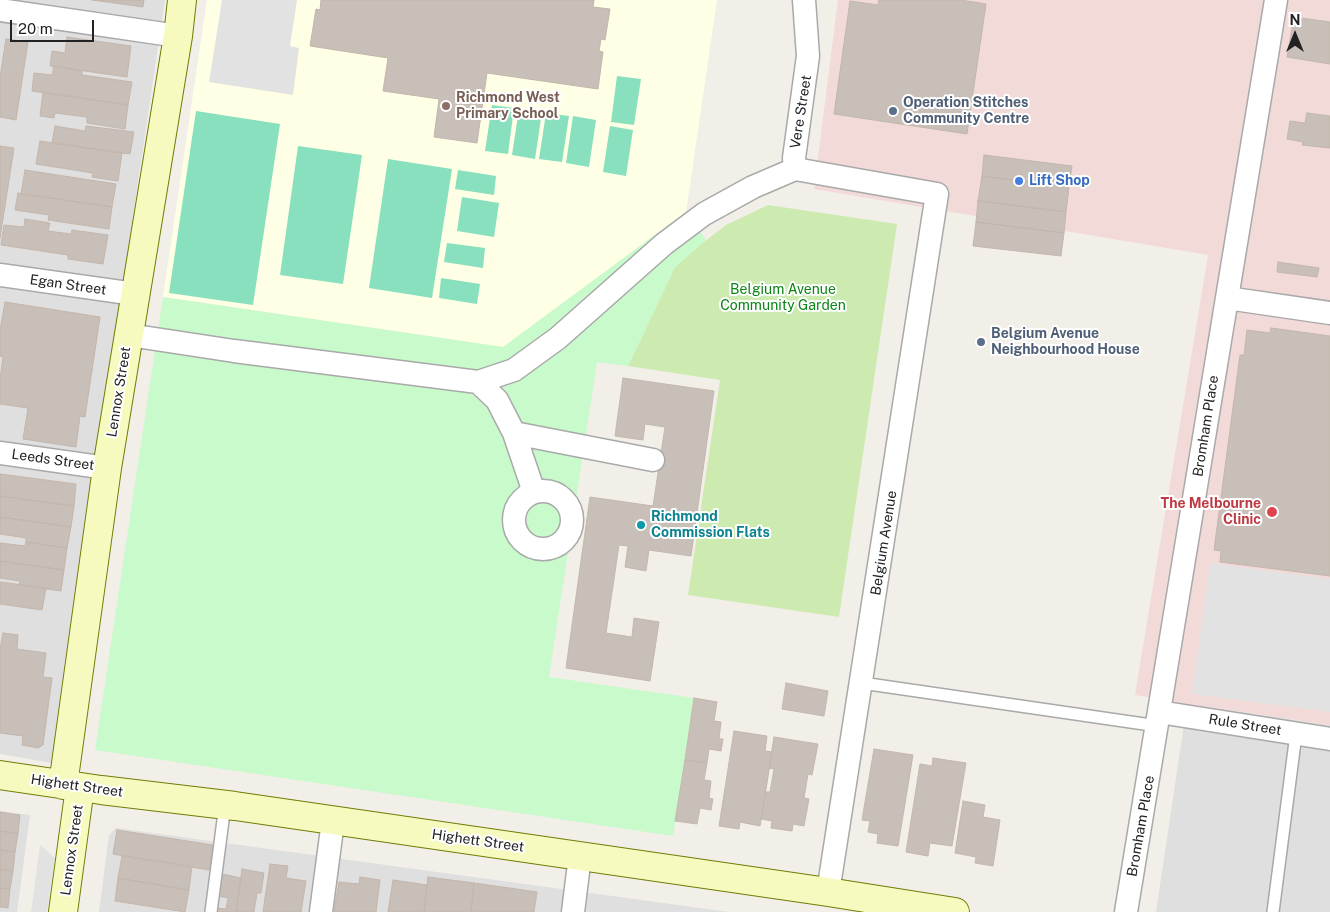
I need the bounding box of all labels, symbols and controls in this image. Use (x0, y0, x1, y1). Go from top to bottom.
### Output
scale bar (12, 10, 96, 42)
north arrow (1270, 10, 1320, 60)
text: N (1290, 12, 1300, 28)
text: 20 m (18, 20, 53, 37)
street label: Vere Street (787, 74, 815, 150)
place label: Richmond West Primary School (456, 90, 560, 122)
place label: Operation Stitches Community Centre (903, 95, 1029, 128)
marker: Richmond West Primary School (440, 100, 452, 112)
marker: Operation Stitches Community Centre (887, 105, 899, 117)
place label: Lift Shop (1029, 173, 1090, 189)
marker: Lift Shop (1013, 175, 1025, 187)
street label: Egan Street (29, 271, 107, 299)
park label: Belgium Avenue Community Garden (720, 282, 846, 314)
place label: Belgium Avenue Neighbourhood House (991, 326, 1140, 358)
marker: Belgium Avenue Neighbourhood House (975, 336, 987, 348)
street label: Lennox Street (104, 345, 134, 439)
street label: Bromham Place (1190, 374, 1222, 478)
street label: Leeds Street (11, 446, 95, 474)
street label: Belgium Avenue (867, 489, 901, 597)
place label: The Melbourne Clinic (1161, 496, 1261, 528)
marker: The Melbourne Clinic (1265, 505, 1279, 519)
place label: Richmond Commission Flats (651, 509, 770, 542)
marker: Richmond Commission Flats (635, 519, 647, 531)
street label: Rule Street (1207, 711, 1283, 739)
street label: Highett Street (30, 771, 124, 801)
street label: Bromham Place (1124, 774, 1158, 878)
street label: Lennox Street (57, 804, 87, 896)
street label: Highett Street (431, 826, 525, 856)

